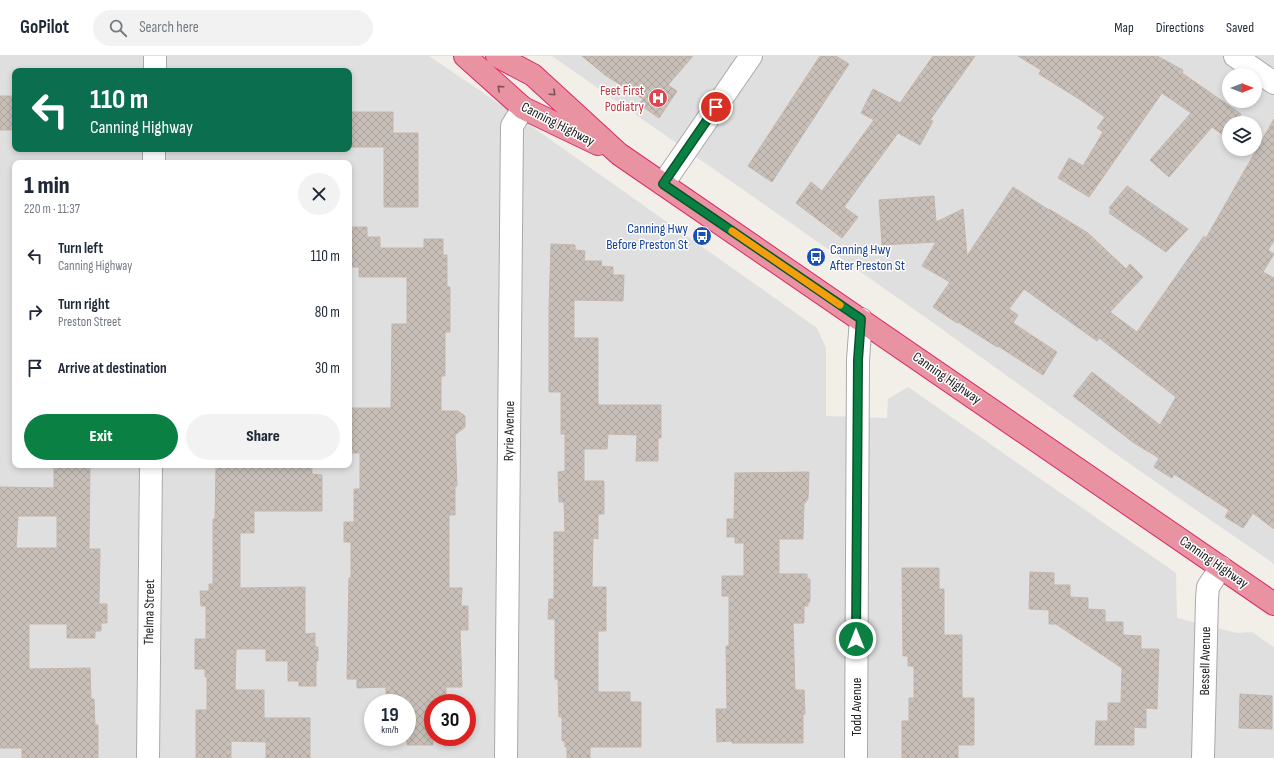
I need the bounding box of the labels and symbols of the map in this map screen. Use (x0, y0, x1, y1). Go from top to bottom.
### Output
north arrow (1222, 68, 1262, 108)
place label: Feet First Podiatry (600, 82, 645, 115)
one-way arrow (498, 85, 505, 92)
hospital icon: Feet First Podiatry (647, 87, 669, 109)
one-way arrow (548, 88, 555, 95)
pin (699, 90, 733, 124)
street label: Canning Highway (519, 98, 598, 150)
place label: Canning Hwy Before Preston St (606, 220, 689, 253)
bus stop icon: Canning Hwy Before Preston St (691, 225, 713, 247)
place label: Canning Hwy After Preston St (829, 241, 905, 274)
bus stop icon: Canning Hwy After Preston St (805, 246, 827, 268)
street label: Canning Highway (909, 348, 985, 408)
street label: Ryrie Avenue (500, 401, 518, 461)
street label: Canning Highway (1176, 532, 1252, 592)
street label: Thelma Street (140, 579, 158, 645)
position arrow (835, 618, 877, 660)
street label: Bessell Avenue (1196, 626, 1214, 696)
street label: Todd Avenue (848, 678, 865, 736)
speed limit sign: 30 (424, 694, 476, 746)

